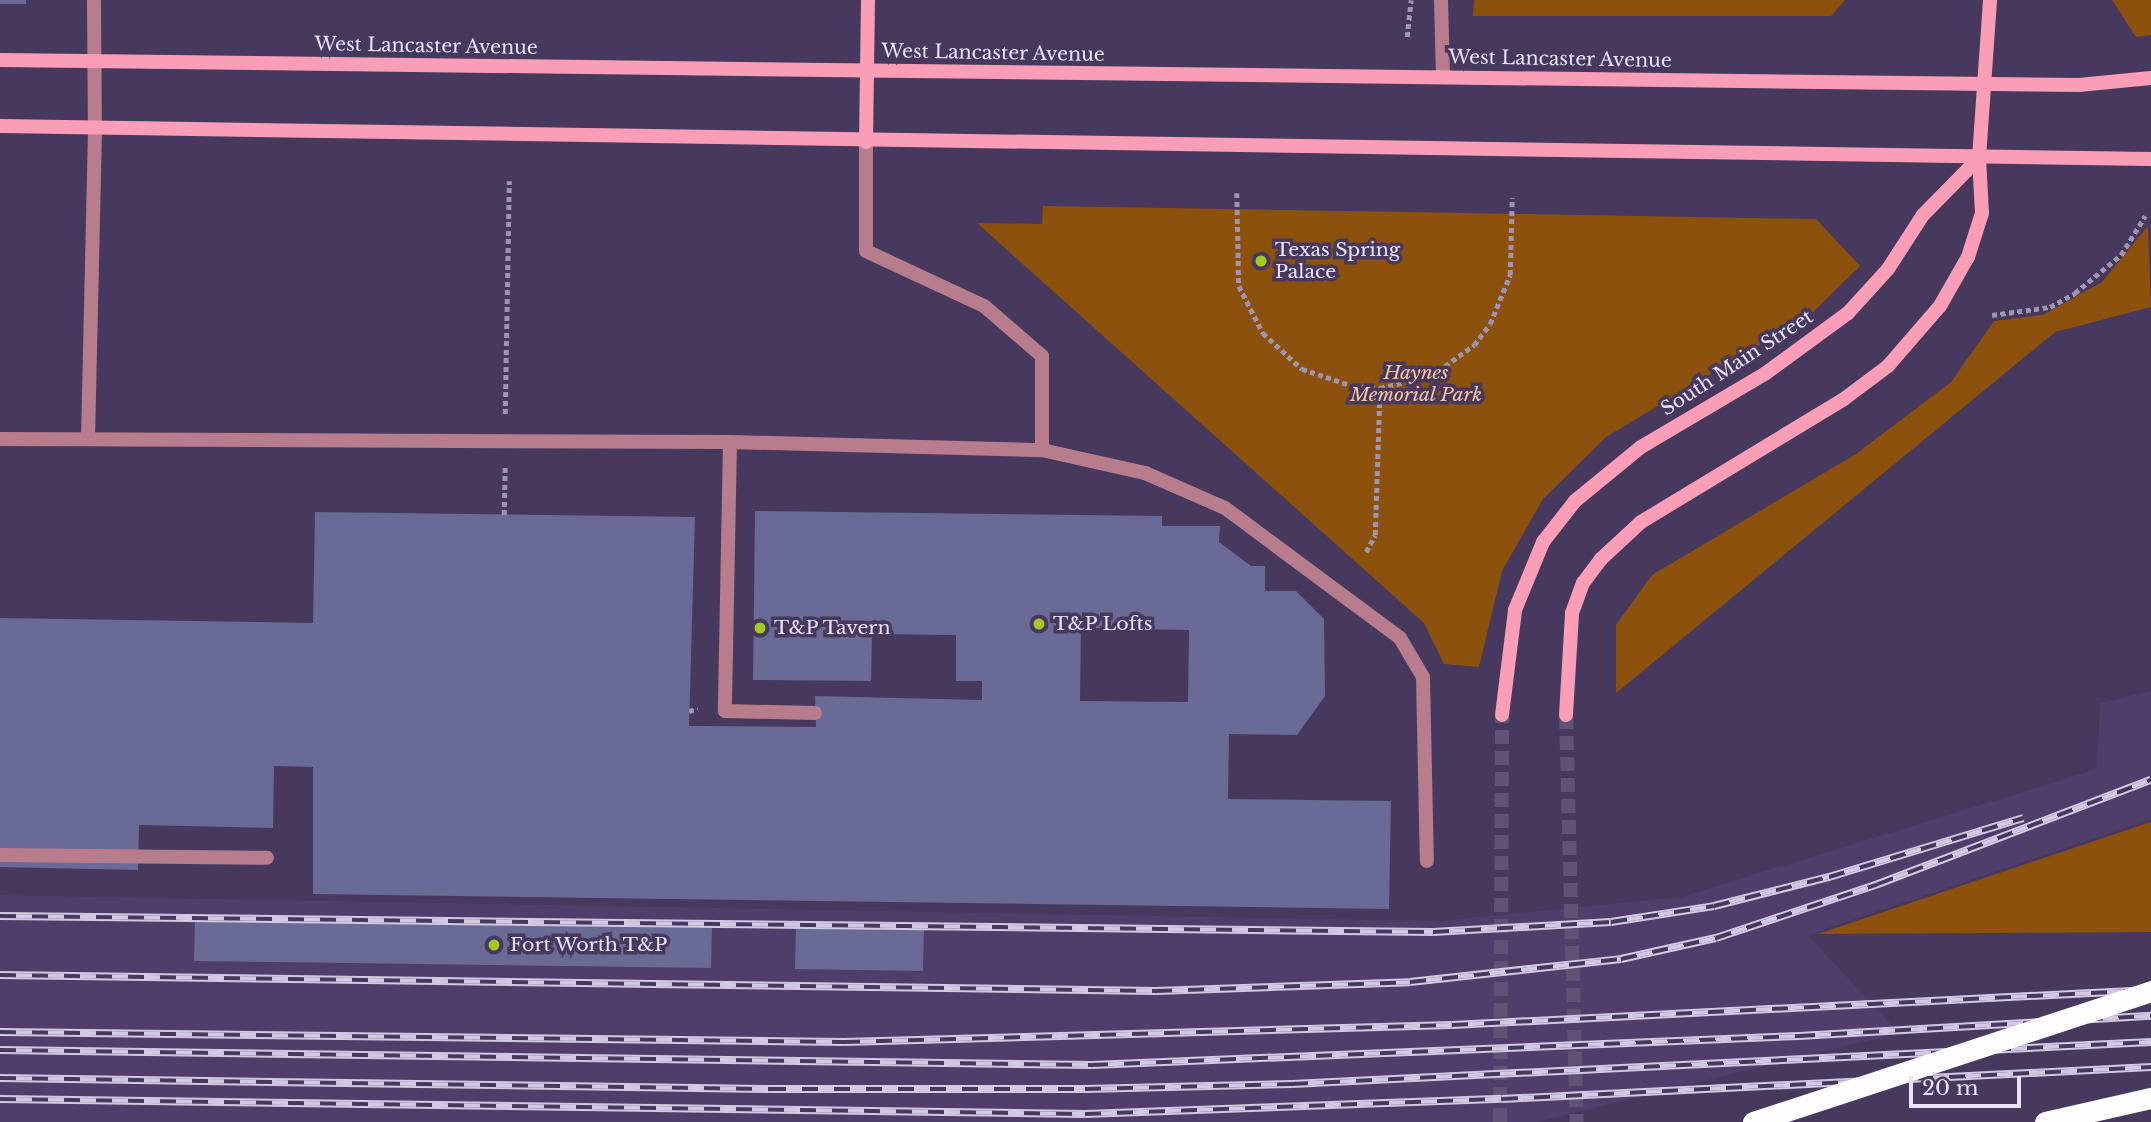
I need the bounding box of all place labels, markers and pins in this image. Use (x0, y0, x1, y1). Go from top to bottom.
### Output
place label: Texas Spring Palace (1275, 239, 1400, 283)
marker: Texas Spring Palace (1253, 253, 1269, 269)
place label: T&P Lofts (1053, 613, 1153, 635)
marker: T&P Lofts (1031, 616, 1047, 632)
place label: T&P Tavern (774, 617, 892, 639)
marker: T&P Tavern (752, 620, 768, 636)
place label: Fort Worth T&P (510, 934, 669, 956)
marker: Fort Worth T&P (484, 935, 504, 955)

